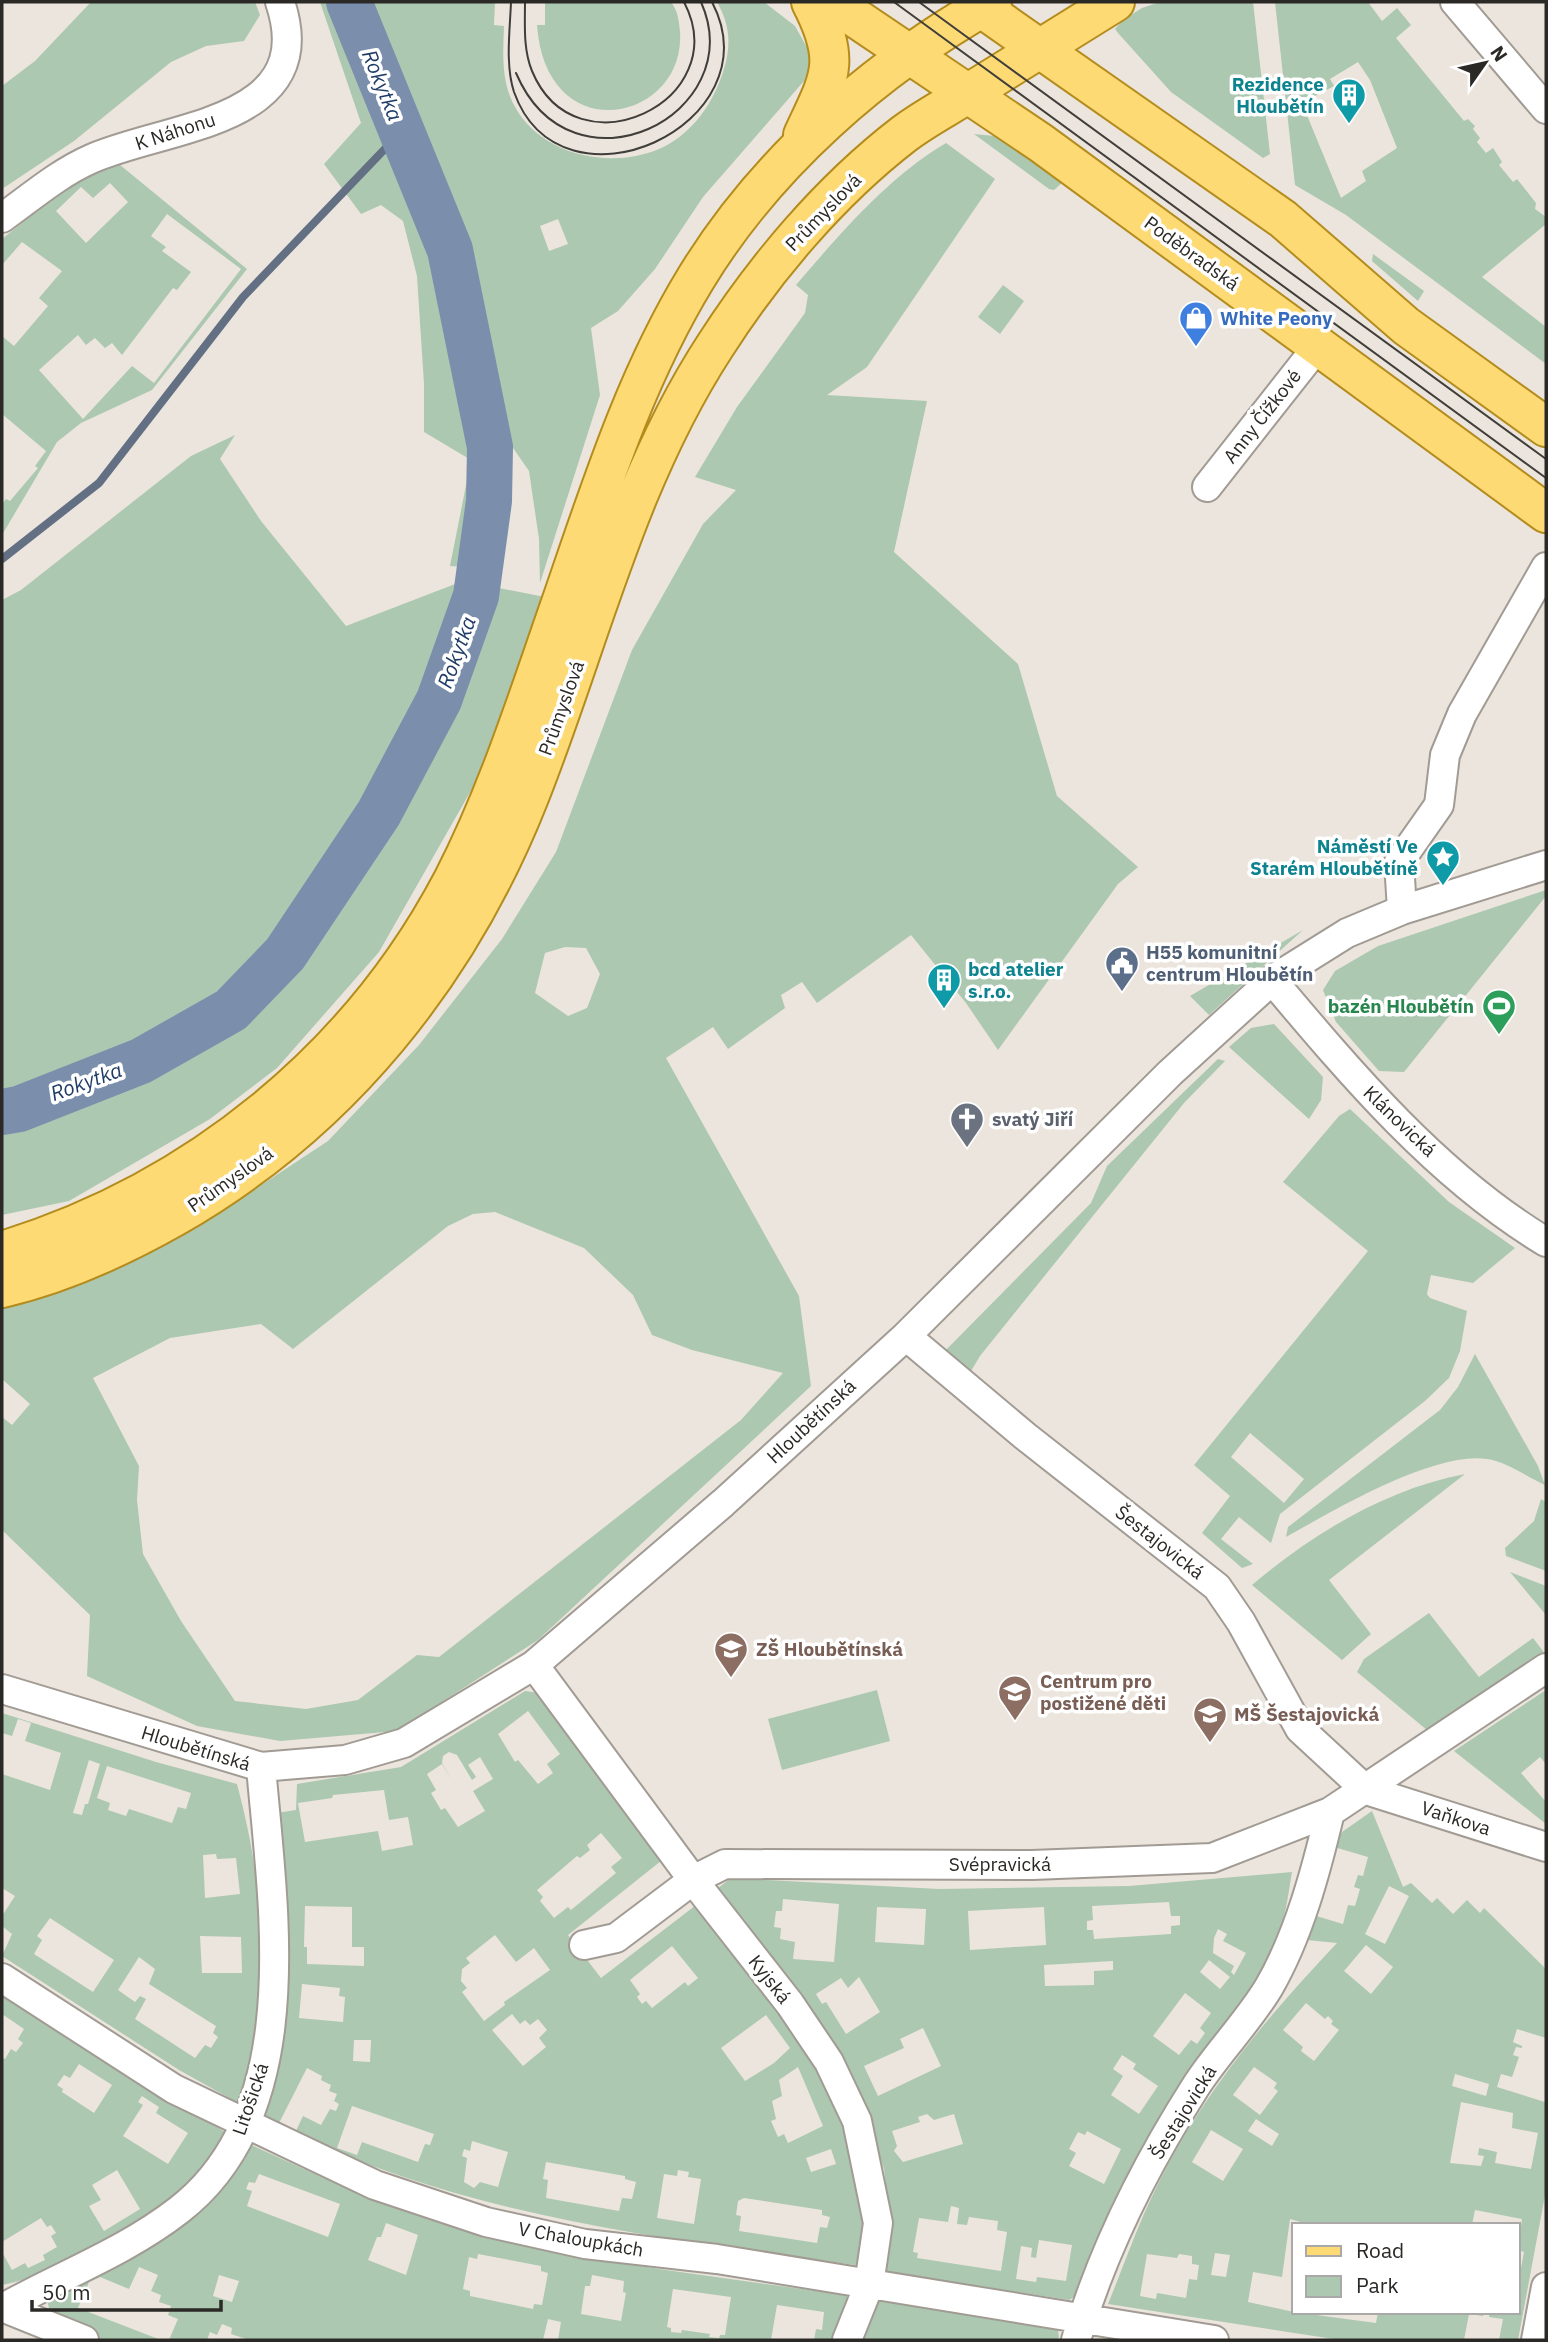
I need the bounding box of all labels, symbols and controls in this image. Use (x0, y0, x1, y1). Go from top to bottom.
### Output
north arrow (1450, 28, 1520, 98)
text: N (1485, 41, 1513, 66)
water label: Rokytka (356, 45, 410, 125)
place label: Rezidence Hloubětín (1232, 72, 1324, 118)
building icon: Rezidence Hloubětín (1330, 76, 1368, 125)
street label: K Náhonu (132, 107, 218, 155)
street label: Průmyslová (780, 168, 866, 256)
street label: Poděbradská (1140, 210, 1244, 296)
shop icon: White Peony (1177, 299, 1215, 348)
place label: White Peony (1220, 306, 1333, 330)
street label: Anny Čížkové (1218, 364, 1306, 468)
water label: Rokytka (430, 612, 482, 692)
street label: Průmyslová (533, 657, 589, 759)
place label: Náměstí Ve Starém Hloubětíně (1250, 834, 1418, 880)
place icon: Náměstí Ve Starém Hloubětíně (1424, 838, 1462, 887)
place label: H55 komunitní centrum Hloubětín (1146, 940, 1313, 986)
public building icon: H55 komunitní centrum Hloubětín (1103, 944, 1141, 993)
place label: bcd atelier s.r.o. (968, 957, 1064, 1003)
building icon: bcd atelier s.r.o. (925, 961, 963, 1010)
sports icon: bazén Hloubětín (1480, 987, 1518, 1036)
place label: bazén Hloubětín (1328, 994, 1474, 1018)
water label: Rokytka (46, 1055, 126, 1107)
street label: Klánovická (1358, 1080, 1442, 1162)
church icon: svatý Jiří (948, 1100, 986, 1149)
place label: svatý Jiří (992, 1107, 1074, 1131)
street label: Průmyslová (182, 1141, 278, 1217)
street label: Hloubětínská (761, 1374, 861, 1468)
street label: Šestajovická (1111, 1500, 1209, 1584)
school or university icon: ZŠ Hloubětínská (712, 1630, 750, 1679)
place label: ZŠ Hloubětínská (756, 1637, 903, 1661)
place label: Centrum pro postižené děti (1040, 1669, 1166, 1715)
school or university icon: Centrum pro postižené děti (996, 1673, 1034, 1722)
school or university icon: MŠ Šestajovická (1191, 1695, 1229, 1744)
place label: MŠ Šestajovická (1234, 1702, 1379, 1726)
street label: Hloubětínská (138, 1720, 254, 1776)
street label: Vaňkova (1418, 1796, 1494, 1840)
street label: Svépravická (949, 1852, 1051, 1876)
street label: Kyjská (743, 1950, 797, 2008)
street label: Litošická (226, 2060, 274, 2138)
street label: Šestajovická (1145, 2061, 1221, 2163)
street label: V Chaloupkách (516, 2216, 646, 2262)
legend (1292, 2223, 1520, 2314)
text: Road (1356, 2236, 1404, 2264)
scale bar (32, 2268, 220, 2312)
text: Park (1356, 2271, 1399, 2299)
text: 50 m (42, 2278, 91, 2306)

